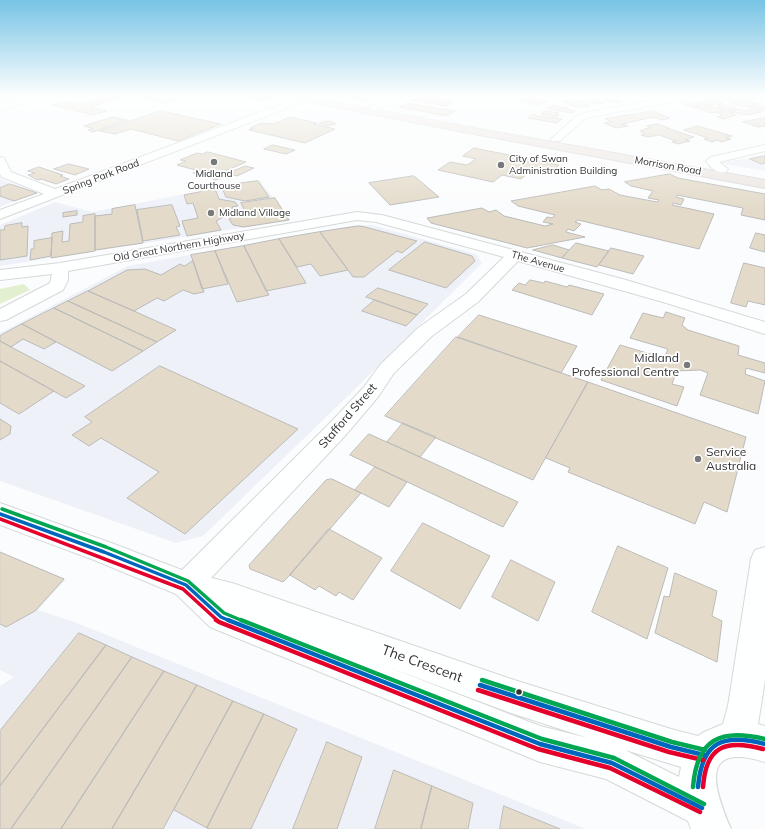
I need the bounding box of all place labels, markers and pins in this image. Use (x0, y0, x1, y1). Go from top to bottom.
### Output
place label: City of Swan Administration Building (509, 153, 617, 176)
marker: Midland Courthouse (209, 157, 219, 167)
marker: City of Swan Administration Building (496, 160, 506, 170)
place label: Midland Courthouse (187, 168, 241, 192)
place label: Midland Village (219, 207, 290, 219)
marker: Midland Village (206, 208, 216, 218)
place label: Midland Professional Centre (572, 351, 679, 379)
marker: Midland Professional Centre (682, 360, 692, 370)
place label: Service Australia (706, 445, 756, 473)
marker: Service Australia (693, 454, 703, 464)
unlabelled marker (514, 687, 524, 697)

